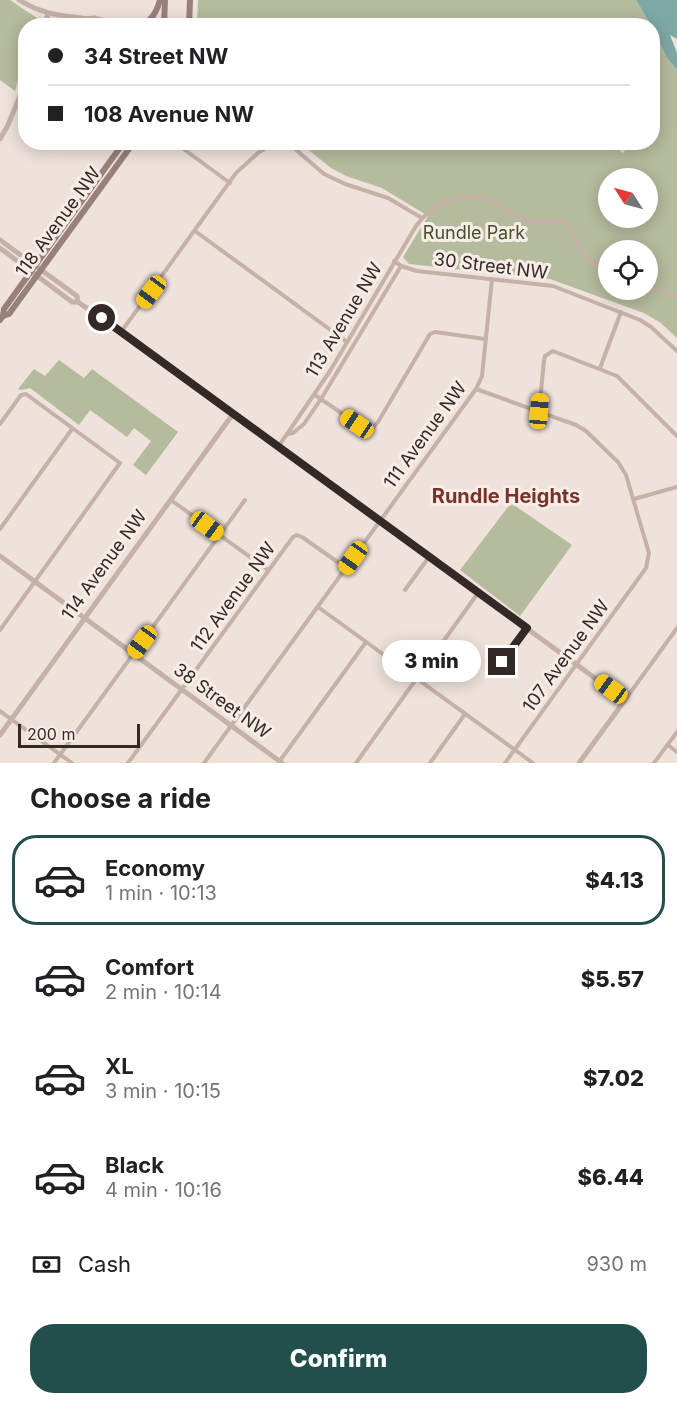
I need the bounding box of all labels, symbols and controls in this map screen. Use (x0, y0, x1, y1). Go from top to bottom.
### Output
text: 34 Street NW (84, 43, 228, 69)
text: 108 Avenue NW (84, 101, 254, 127)
street label: 118 Avenue NW (11, 163, 105, 281)
north arrow (598, 168, 658, 228)
map controls (598, 168, 658, 300)
park label: Rundle Park (423, 222, 525, 243)
button: locate (598, 240, 658, 300)
street label: 30 Street NW (433, 248, 550, 283)
street label: 113 Avenue NW (301, 258, 386, 381)
car (133, 272, 169, 312)
route start (88, 304, 115, 331)
street label: 111 Avenue NW (379, 377, 470, 492)
car (528, 392, 550, 430)
car (337, 406, 377, 442)
district label: Rundle Heights (432, 484, 580, 508)
street label: 114 Avenue NW (57, 505, 151, 624)
car (187, 508, 227, 544)
street label: 112 Avenue NW (186, 538, 280, 656)
car (335, 538, 371, 578)
street label: 107 Avenue NW (518, 595, 613, 716)
car (124, 622, 160, 662)
callout: 3 min (382, 641, 481, 683)
route end (488, 648, 515, 675)
text: 3 min (404, 649, 459, 673)
street label: 38 Street NW (170, 658, 275, 743)
car (591, 671, 631, 707)
scale bar (18, 721, 140, 748)
text: 200 m (27, 724, 75, 744)
text: Choose a ride (30, 782, 211, 815)
icon: car (33, 853, 87, 907)
text: Economy (105, 855, 205, 881)
text: $4.13 (585, 867, 644, 893)
text: 1 min · 10:13 (105, 881, 217, 905)
icon: car (33, 952, 87, 1006)
text: Comfort (105, 954, 194, 980)
text: $5.57 (581, 966, 644, 992)
text: 2 min · 10:14 (105, 980, 222, 1004)
icon: car (33, 1051, 87, 1105)
text: XL (105, 1053, 134, 1079)
text: $7.02 (583, 1065, 644, 1091)
text: 3 min · 10:15 (105, 1079, 221, 1103)
icon: car (33, 1150, 87, 1204)
text: Black (105, 1152, 164, 1178)
text: $6.44 (577, 1164, 644, 1190)
text: 4 min · 10:16 (105, 1178, 222, 1202)
icon: cash (30, 1248, 63, 1281)
text: Cash (78, 1251, 131, 1277)
text: 930 m (586, 1252, 647, 1276)
button: Confirm (30, 1324, 647, 1393)

